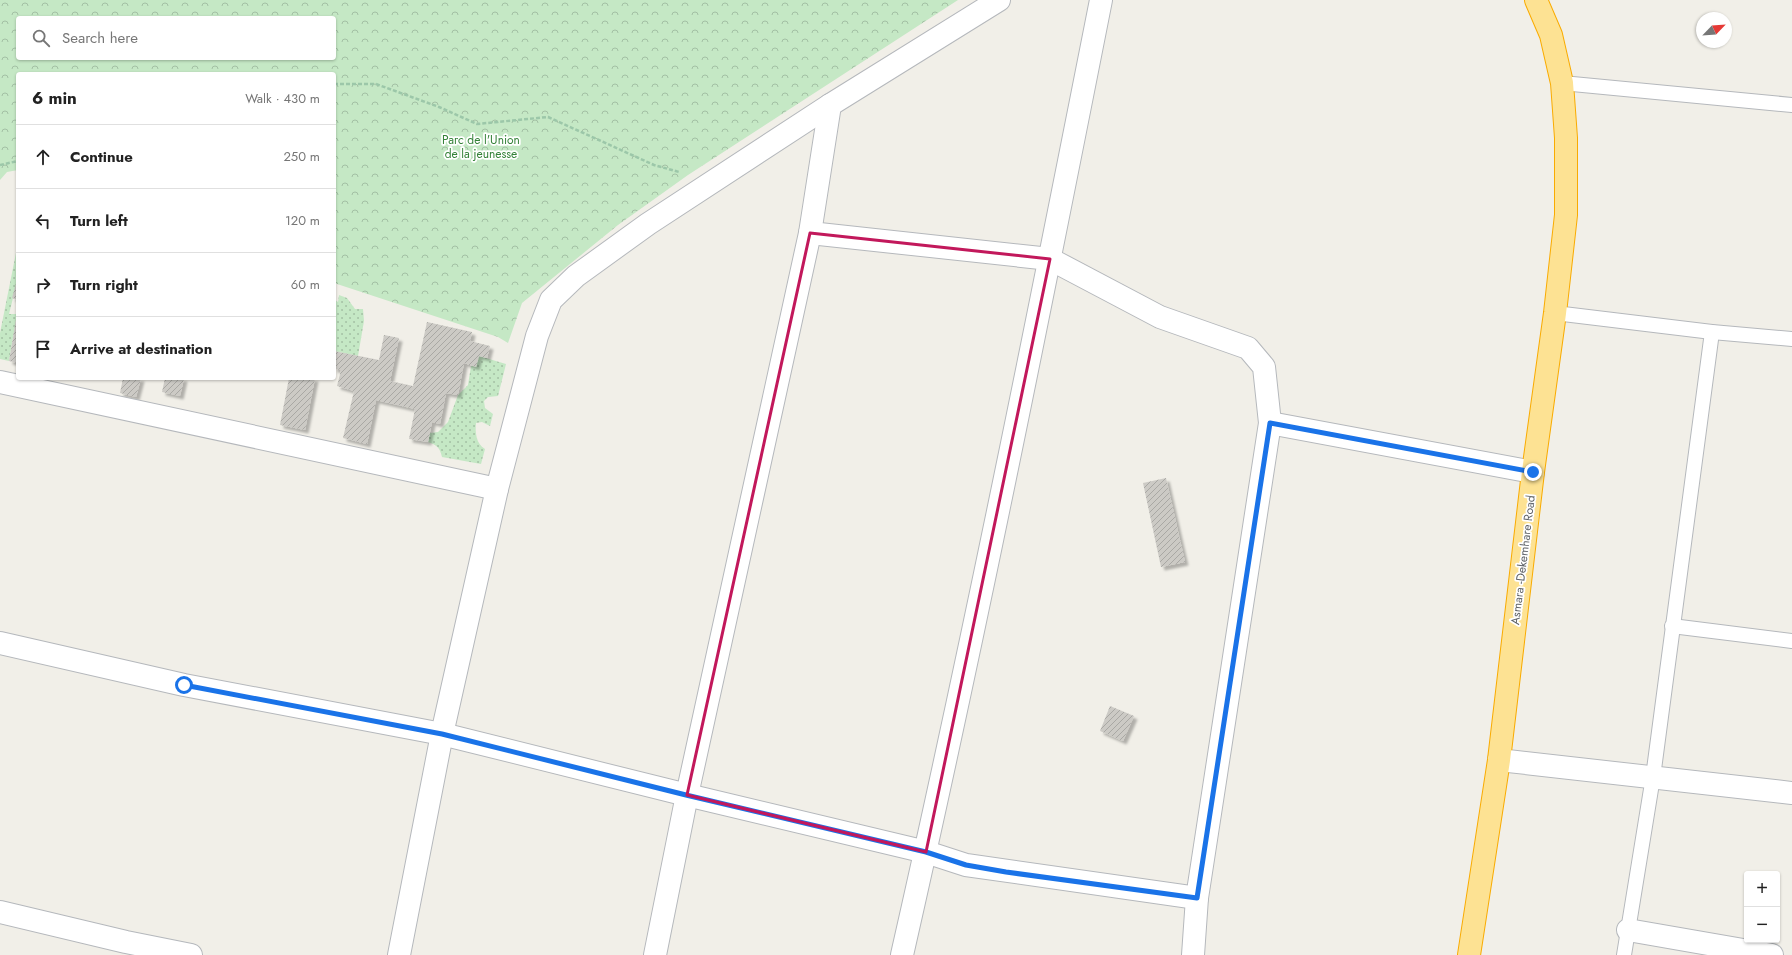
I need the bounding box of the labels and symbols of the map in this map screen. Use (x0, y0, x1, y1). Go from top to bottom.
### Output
north arrow (1696, 12, 1732, 48)
park label: Parc de l'Union de la jeunesse (442, 131, 520, 163)
route end (1524, 463, 1542, 481)
street label: Asmara -Dekemhare Road (1506, 494, 1540, 626)
route start (175, 676, 193, 694)

